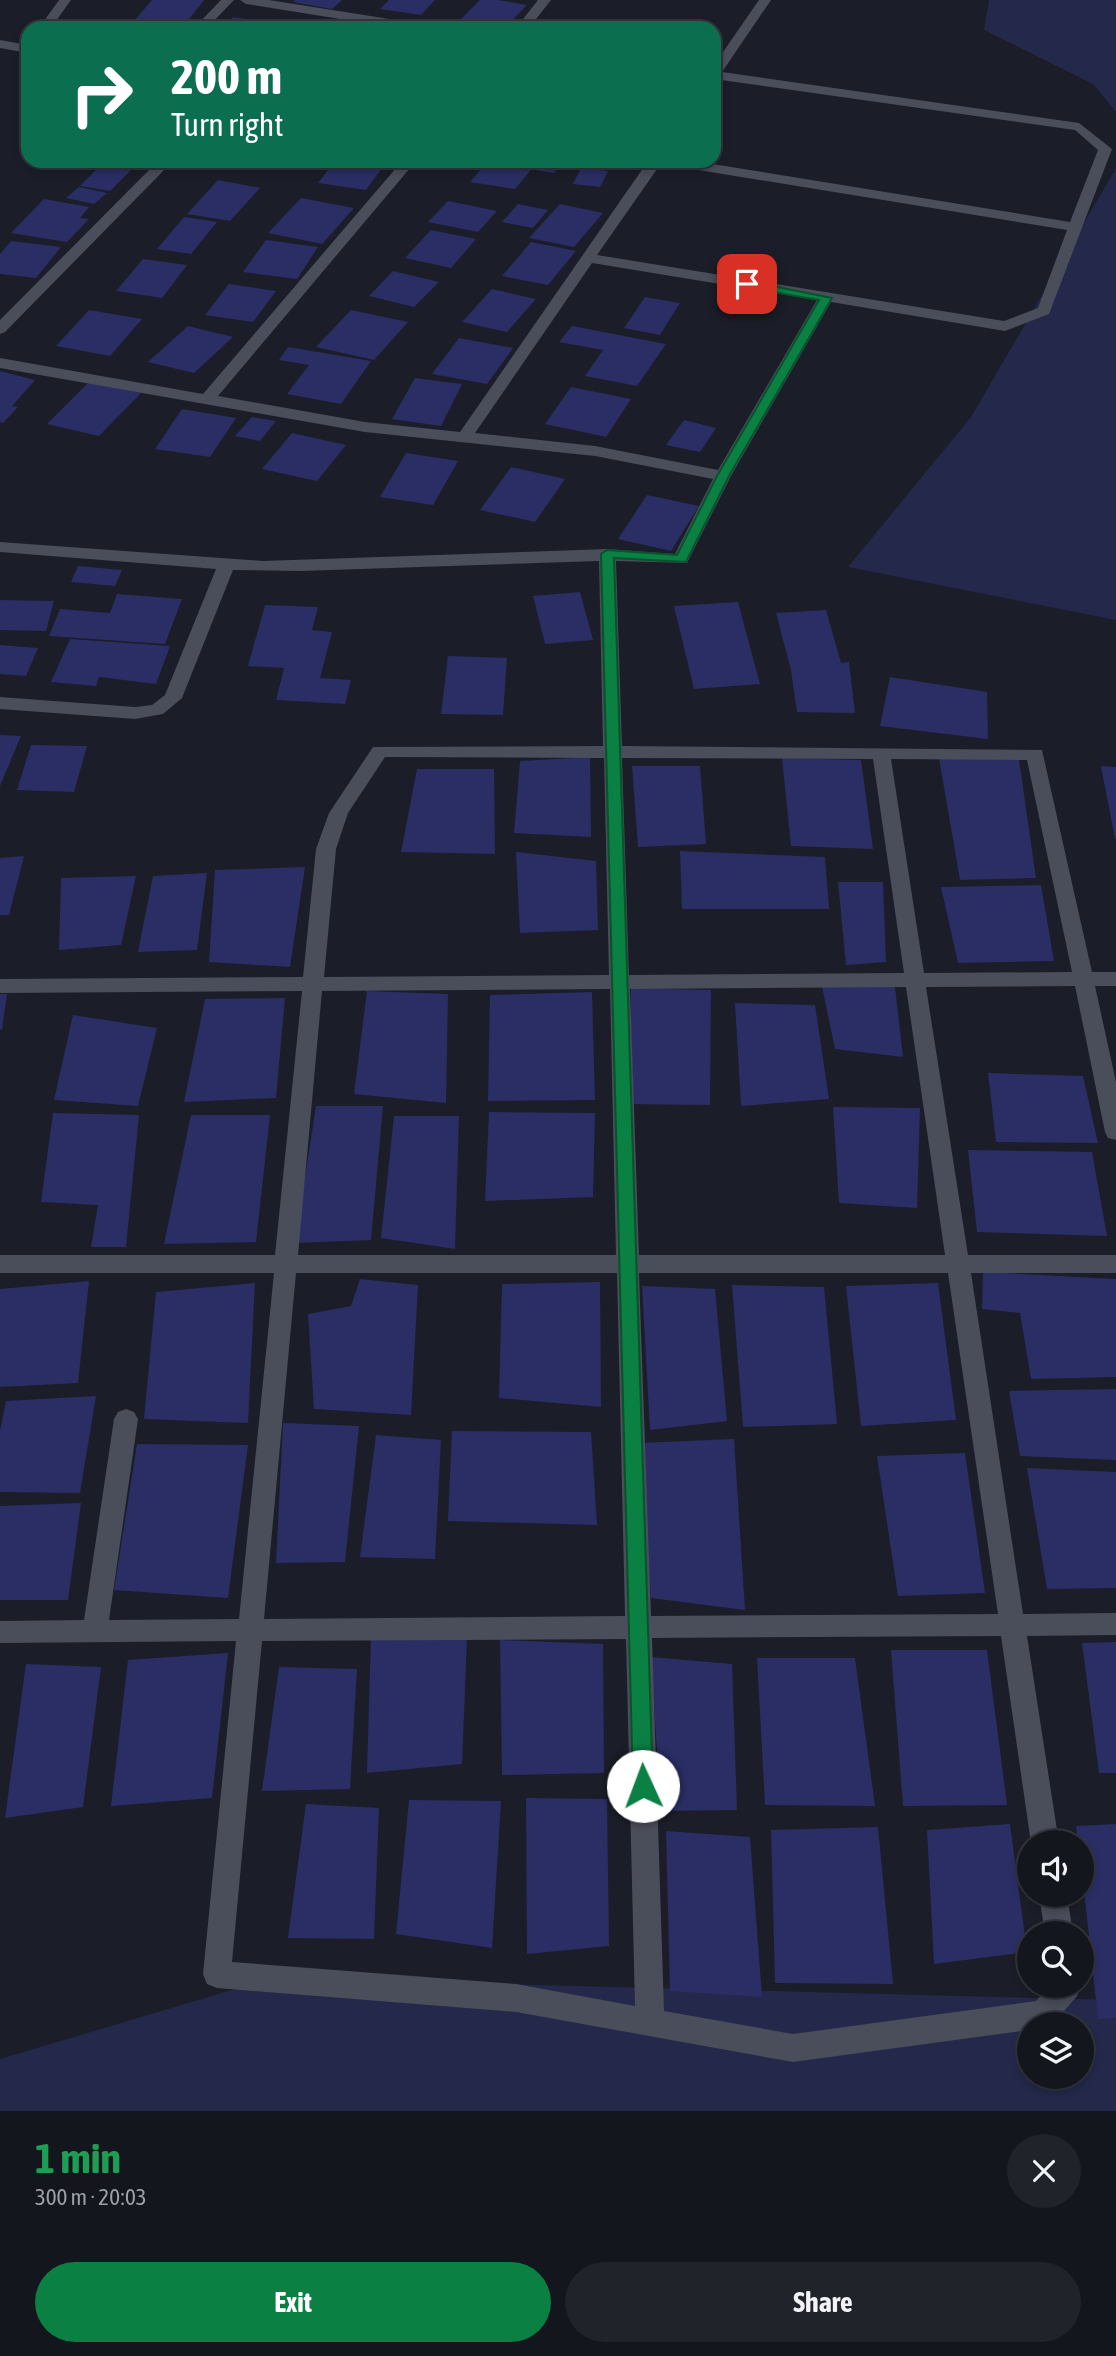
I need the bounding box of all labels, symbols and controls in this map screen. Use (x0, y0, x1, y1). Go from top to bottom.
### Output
text: 200 m (171, 48, 282, 104)
icon: right (56, 49, 147, 140)
text: Turn right (171, 106, 284, 143)
pin (717, 254, 777, 314)
icon: arrive (728, 265, 766, 303)
position arrow (606, 1749, 680, 1823)
map controls (1017, 1830, 1094, 2089)
button: sound (1017, 1830, 1094, 1907)
button: search (1017, 1921, 1094, 1998)
button: layers (1017, 2012, 1094, 2089)
text: 1 min (35, 2134, 121, 2182)
button: close (1007, 2134, 1081, 2208)
text: 300 m · 20:03 (35, 2184, 147, 2210)
button: Exit (35, 2262, 551, 2342)
button: Share (565, 2262, 1081, 2342)

